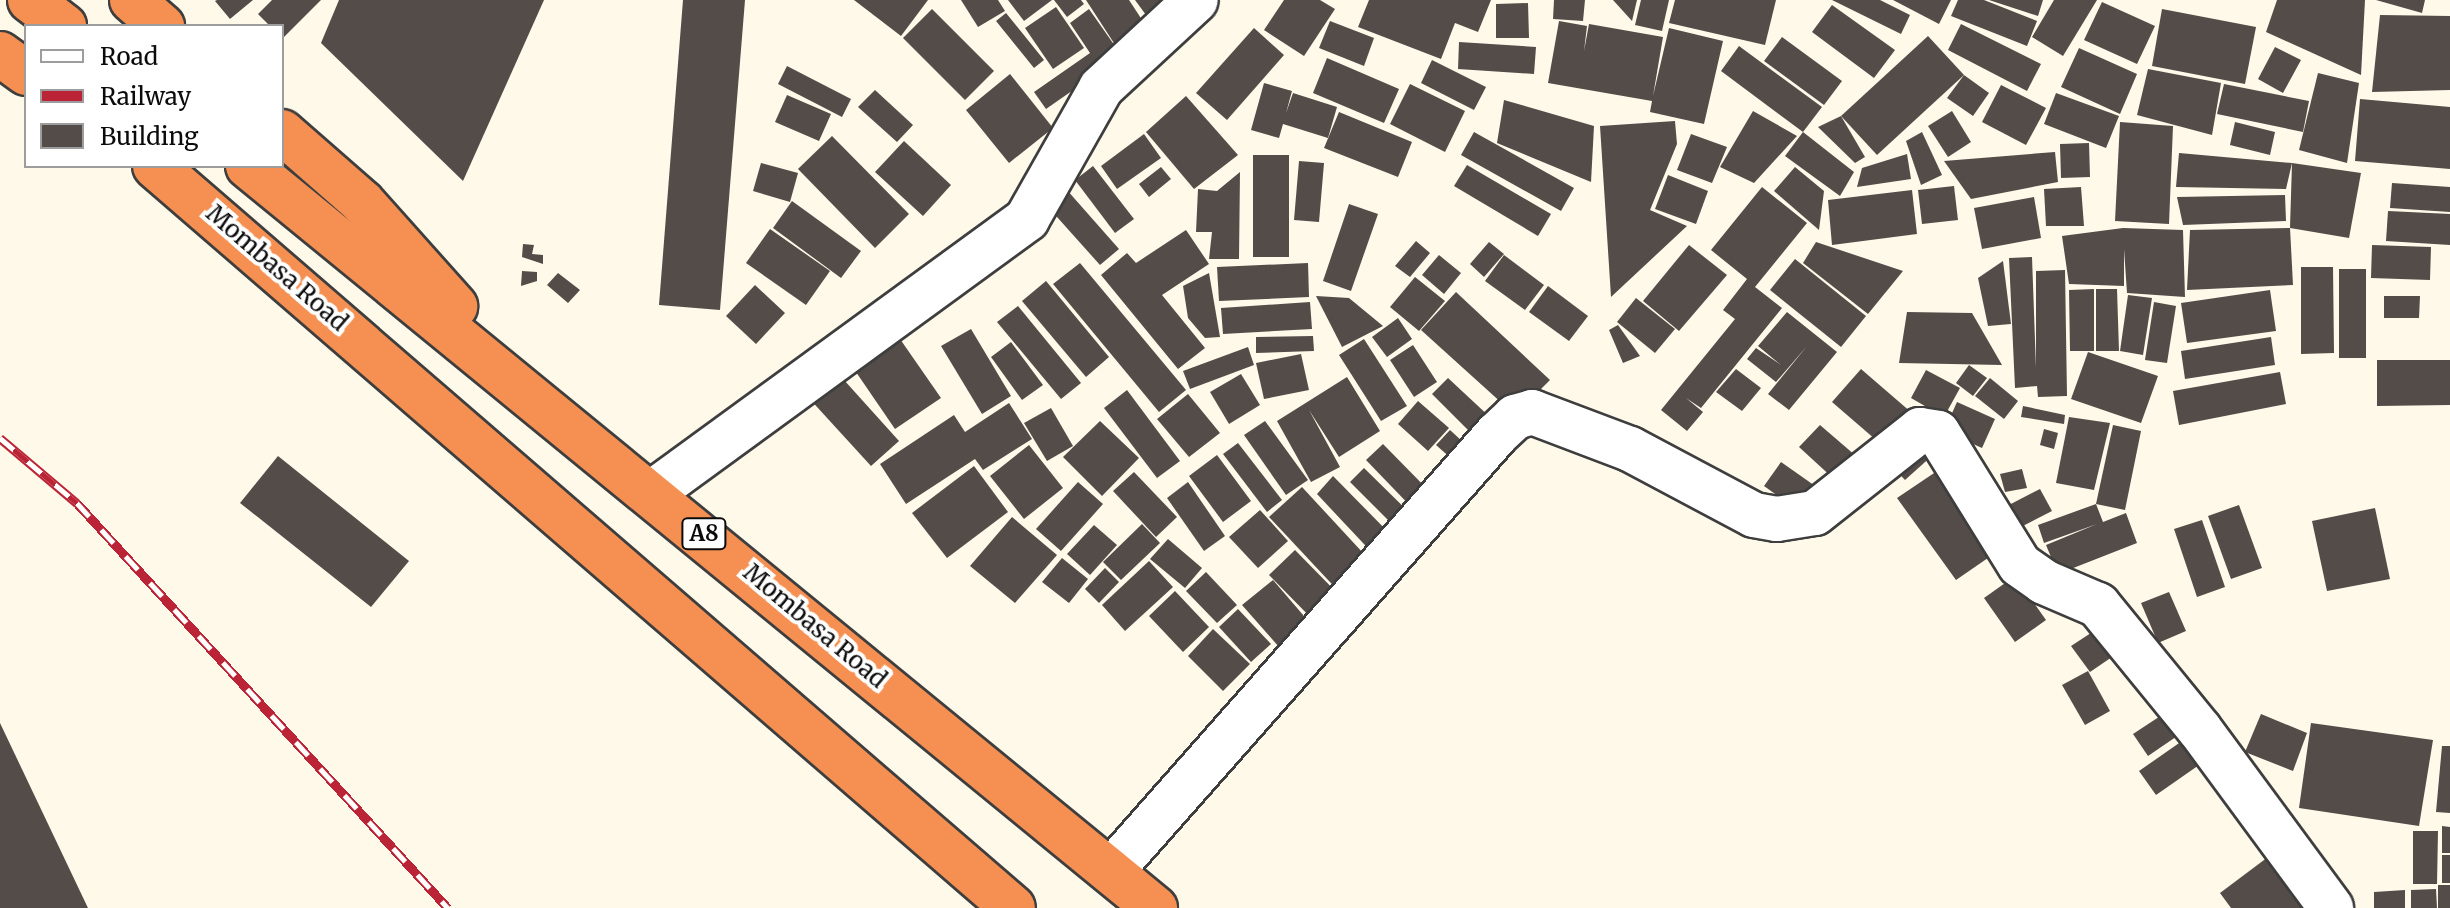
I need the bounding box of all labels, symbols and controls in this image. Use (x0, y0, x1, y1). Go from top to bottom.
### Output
legend (24, 24, 284, 168)
text: Road (100, 41, 158, 72)
text: Railway (100, 81, 191, 112)
text: Building (100, 121, 199, 152)
street label: Mombasa Road (200, 199, 354, 337)
road number: A8 (680, 516, 728, 552)
street label: Mombasa Road (738, 558, 892, 694)

